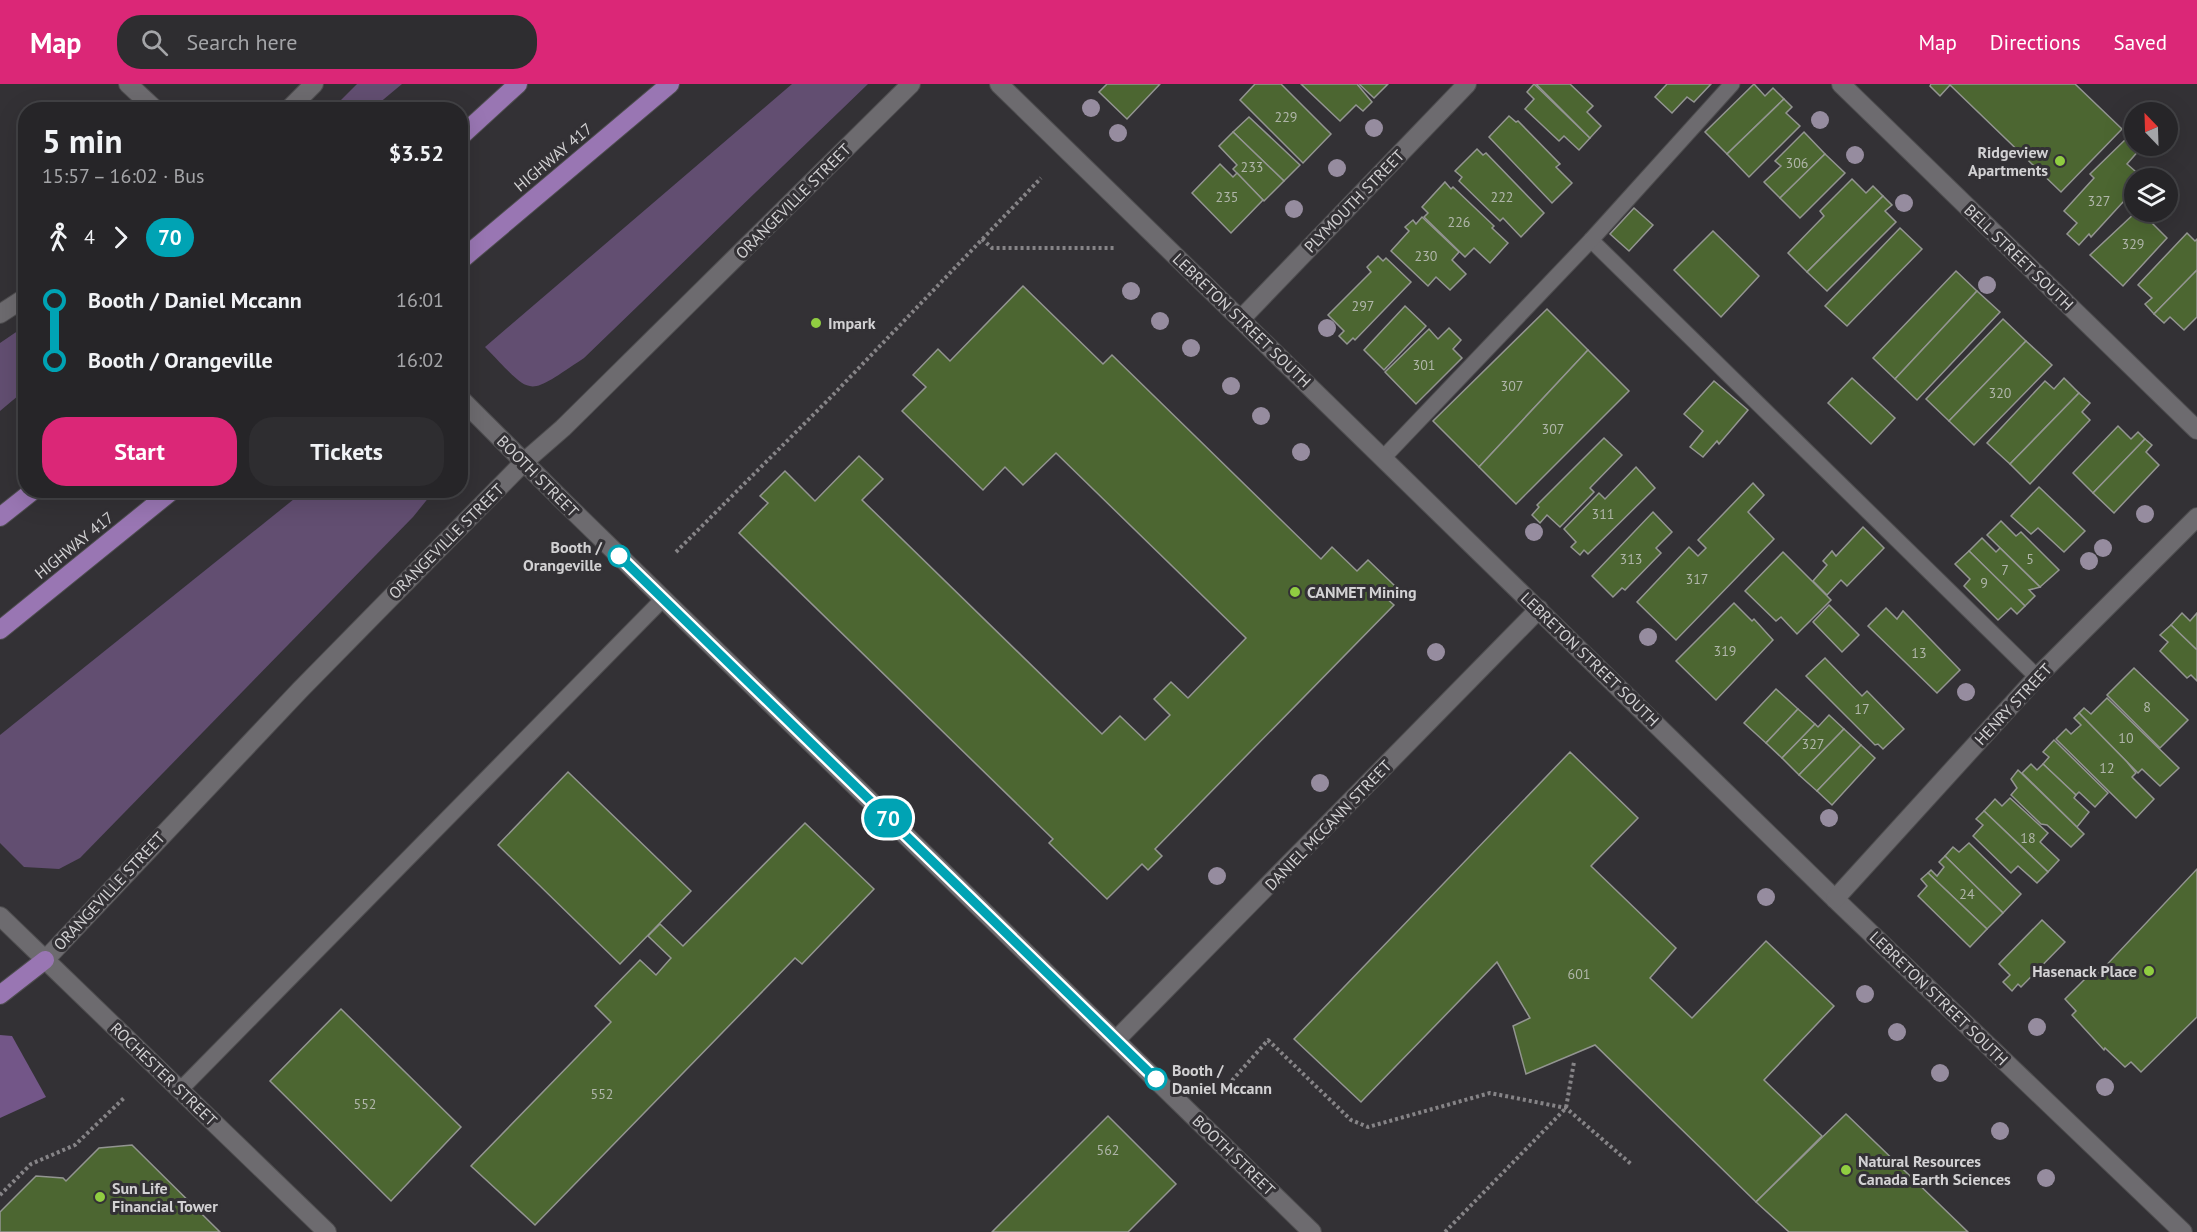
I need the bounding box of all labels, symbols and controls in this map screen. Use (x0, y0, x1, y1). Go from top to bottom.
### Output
search box (117, 15, 537, 69)
text: Map (30, 24, 81, 61)
icon: search (138, 26, 171, 59)
text: Search here (186, 28, 297, 56)
text: Map (1918, 29, 1957, 56)
text: Directions (1990, 29, 2081, 56)
text: Saved (2114, 29, 2167, 56)
north arrow (2124, 102, 2178, 156)
map controls (2124, 102, 2178, 222)
house number: 229 (1275, 108, 1297, 126)
street label: HIGHWAY 417 (510, 118, 596, 196)
text: 5 min (42, 119, 123, 162)
text: $3.52 (389, 139, 444, 167)
street label: ORANGEVILLE STREET (731, 139, 855, 263)
place label: Ridgeview Apartments (1968, 142, 2048, 180)
street label: PLYMOUTH STREET (1300, 145, 1408, 257)
house number: 306 (1786, 154, 1808, 172)
marker: Ridgeview Apartments (2053, 154, 2067, 168)
house number: 233 (1241, 158, 1263, 176)
text: 15:57 – 16:02 · Bus (42, 163, 204, 189)
button: layers (2124, 168, 2178, 222)
house number: 235 (1216, 188, 1238, 206)
house number: 222 (1491, 188, 1513, 206)
house number: 327 (2088, 192, 2110, 210)
street label: BELL STREET SOUTH (1960, 200, 2078, 314)
house number: 226 (1448, 213, 1470, 231)
icon: walk (42, 221, 75, 254)
icon: forward (104, 221, 137, 254)
text: 4 (84, 224, 95, 250)
text: 70 (158, 224, 182, 251)
house number: 329 (2122, 235, 2144, 253)
house number: 230 (1415, 247, 1438, 265)
street label: LEBRETON STREET SOUTH (1169, 249, 1315, 391)
text: Booth / Daniel Mccann (88, 286, 302, 314)
text: 16:01 (396, 287, 444, 313)
house number: 297 (1352, 297, 1374, 315)
place label: Impark (828, 313, 876, 333)
marker: Impark (809, 316, 823, 330)
text: Booth / Orangeville (88, 346, 273, 374)
text: 16:02 (396, 347, 444, 373)
house number: 301 (1413, 356, 1435, 374)
house number: 307 (1501, 377, 1523, 395)
house number: 320 (1989, 384, 2012, 402)
button: Start (42, 417, 237, 486)
button: Tickets (249, 417, 444, 486)
house number: 307 (1542, 420, 1564, 438)
street label: BOOTH STREET (493, 431, 583, 521)
street label: ORANGEVILLE STREET (384, 479, 508, 603)
house number: 311 (1592, 505, 1614, 523)
street label: HIGHWAY 417 (30, 507, 118, 583)
place label: Booth / Orangeville (523, 537, 602, 575)
marker: Booth / Orangeville (608, 545, 630, 567)
house number: 313 (1620, 550, 1642, 568)
house number: 5 (2026, 550, 2034, 568)
house number: 7 (2001, 561, 2009, 579)
house number: 317 (1686, 570, 1708, 588)
house number: 9 (1980, 574, 1988, 592)
place label: CANMET Mining (1307, 582, 1417, 602)
marker: CANMET Mining (1288, 585, 1302, 599)
street label: LEBRETON STREET SOUTH (1517, 588, 1663, 730)
house number: 319 (1714, 642, 1736, 660)
house number: 13 (1911, 644, 1927, 662)
street label: HENRY STREET (1970, 659, 2056, 749)
house number: 8 (2143, 698, 2151, 716)
house number: 17 (1854, 700, 1870, 718)
house number: 10 (2118, 729, 2134, 747)
house number: 327 (1802, 735, 1824, 753)
street label: DANIEL MCCANN STREET (1261, 756, 1396, 894)
house number: 12 (2099, 759, 2115, 777)
line badge: 70 (861, 798, 915, 838)
text: 70 (876, 805, 900, 832)
street label: ORANGEVILLE STREET (49, 828, 169, 954)
house number: 18 (2020, 829, 2036, 847)
house number: 24 (1959, 885, 1975, 903)
street label: LEBRETON STREET SOUTH (1866, 927, 2012, 1069)
place label: Hasenack Place (2032, 961, 2137, 981)
marker: Hasenack Place (2142, 964, 2156, 978)
house number: 601 (1568, 965, 1590, 983)
street label: ROCHESTER STREET (106, 1018, 222, 1130)
place label: Booth / Daniel Mccann (1172, 1060, 1272, 1098)
marker: Booth / Daniel Mccann (1145, 1068, 1167, 1090)
house number: 552 (591, 1085, 613, 1103)
house number: 552 (354, 1095, 376, 1113)
street label: BOOTH STREET (1188, 1111, 1280, 1200)
house number: 562 (1097, 1141, 1119, 1159)
place label: Natural Resources Canada Earth Sciences (1858, 1151, 2011, 1189)
marker: Natural Resources Canada Earth Sciences (1839, 1163, 1853, 1177)
place label: Sun Life Financial Tower (112, 1178, 218, 1216)
marker: Sun Life Financial Tower (93, 1190, 107, 1204)

